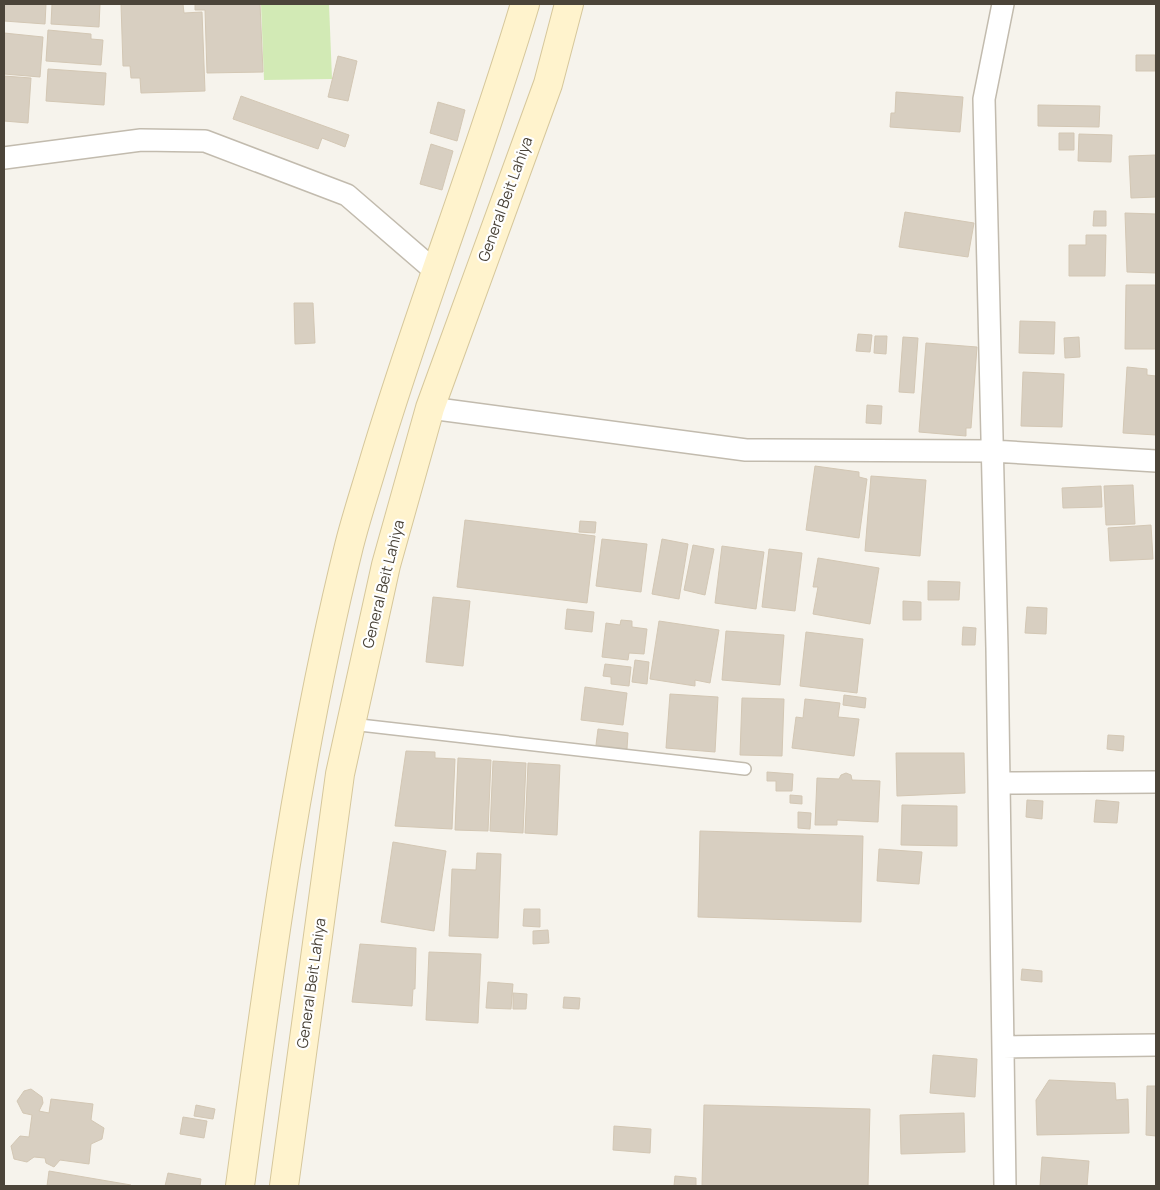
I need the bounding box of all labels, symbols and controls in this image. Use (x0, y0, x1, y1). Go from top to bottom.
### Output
street label: General Beit Lahiya (473, 134, 537, 264)
street label: General Beit Lahiya (357, 518, 409, 650)
street label: General Beit Lahiya (291, 916, 331, 1050)

